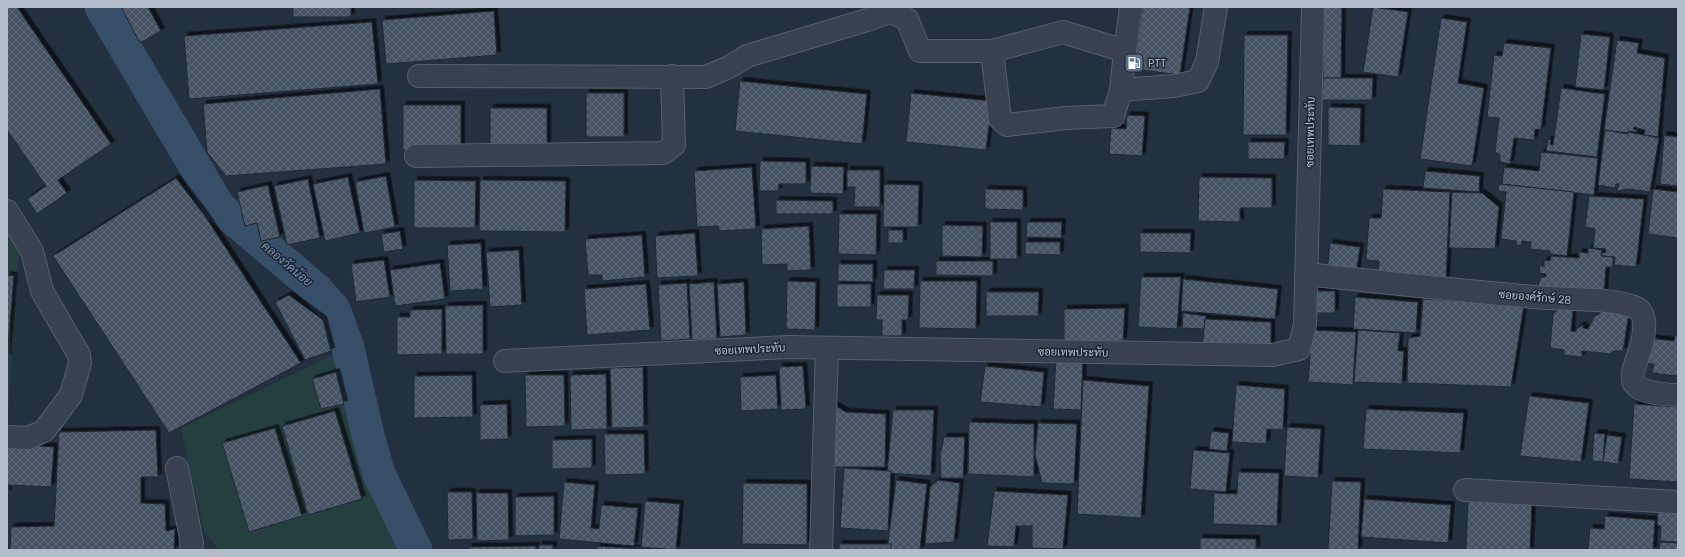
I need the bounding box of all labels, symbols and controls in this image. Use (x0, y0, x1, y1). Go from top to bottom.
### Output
fuel station icon: PTT (1123, 52, 1145, 74)
place label: PTT (1148, 55, 1166, 71)
street label: ซอยเทพประทับ (1301, 96, 1319, 168)
water label: คลองวัดน้อย (258, 237, 316, 290)
street label: ซอยองค์รักษ์ 28 (1498, 286, 1572, 308)
street label: ซอยเทพประทับ (714, 339, 786, 359)
street label: ซอยเทพประทับ (1037, 343, 1109, 361)

